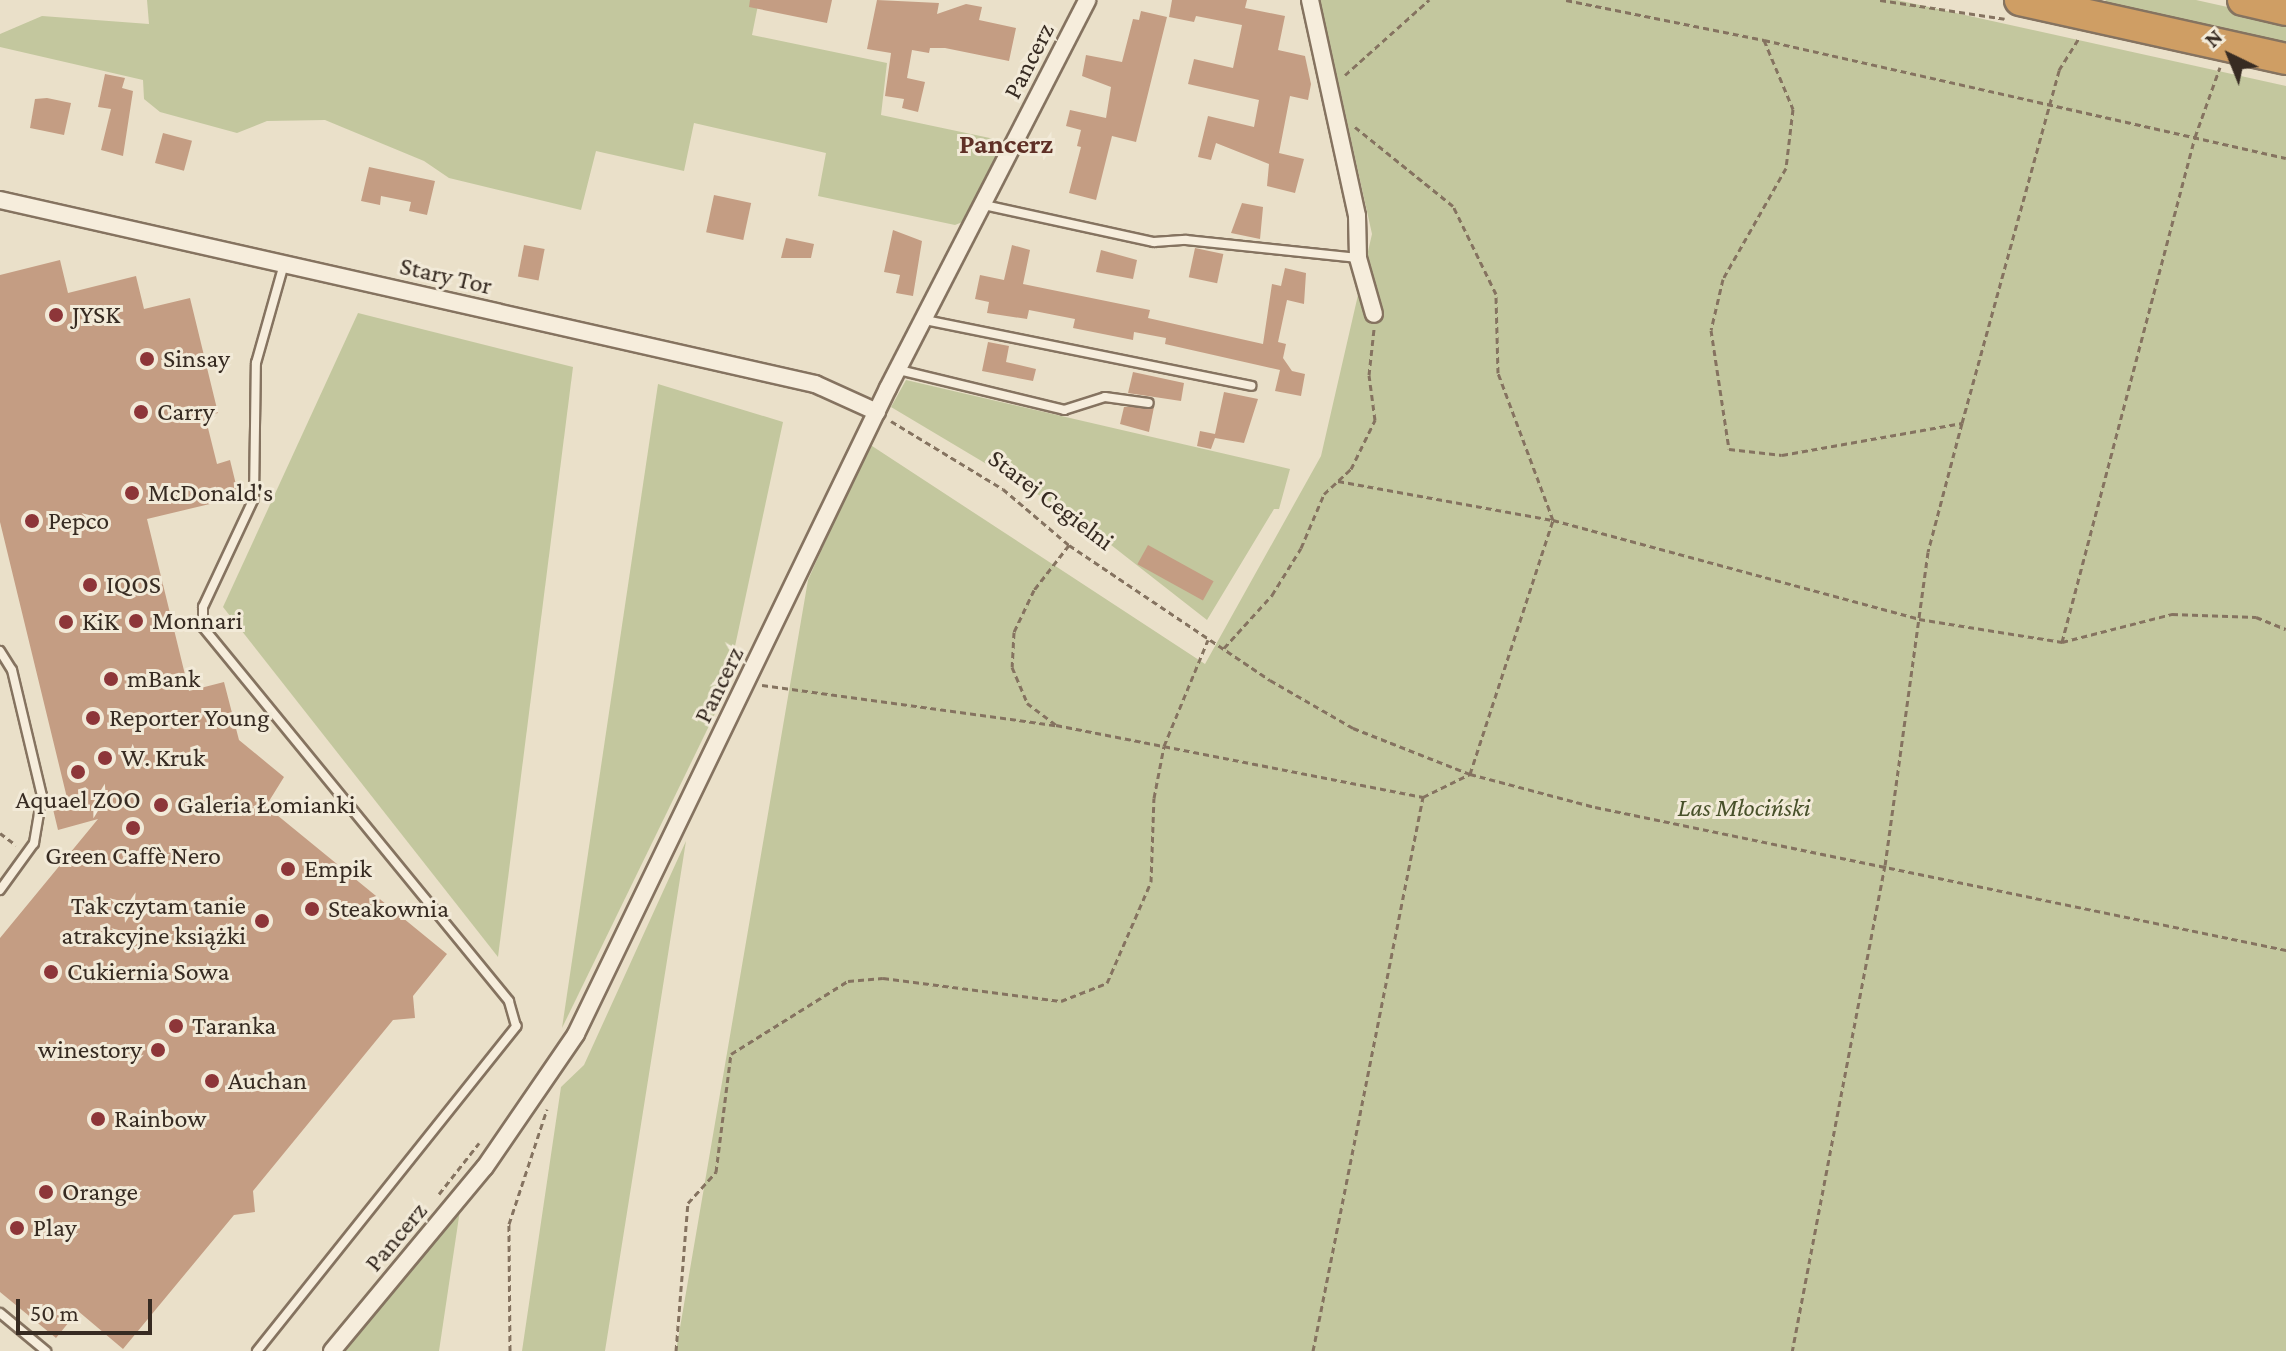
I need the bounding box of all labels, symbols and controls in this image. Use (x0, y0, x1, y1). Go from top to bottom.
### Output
north arrow (2190, 16, 2270, 96)
street label: Pancerz (997, 18, 1061, 104)
text: N (2199, 24, 2227, 52)
district label: Pancerz (959, 127, 1053, 161)
street label: Stary Tor (397, 250, 495, 302)
place label: JYSK (72, 299, 120, 331)
marker: JYSK (47, 306, 65, 324)
place label: Sinsay (163, 343, 230, 375)
marker: Sinsay (138, 350, 156, 368)
place label: Carry (157, 396, 215, 428)
marker: Carry (132, 403, 150, 421)
street label: Starej Cegielni (982, 443, 1120, 557)
place label: McDonald's (148, 477, 273, 509)
marker: McDonald's (123, 484, 141, 502)
place label: Pepco (48, 505, 109, 537)
marker: Pepco (23, 512, 41, 530)
place label: IQOS (106, 569, 161, 601)
marker: IQOS (81, 576, 99, 594)
place label: Monnari (152, 605, 242, 637)
place label: KiK (82, 606, 119, 638)
marker: Monnari (127, 612, 145, 630)
marker: KiK (57, 613, 75, 631)
street label: Pancerz (687, 642, 751, 728)
place label: mBank (127, 663, 201, 695)
marker: mBank (102, 670, 120, 688)
place label: Reporter Young (109, 702, 269, 734)
marker: Reporter Young (84, 709, 102, 727)
place label: W. Kruk (121, 742, 205, 774)
marker: W. Kruk (96, 749, 114, 767)
marker: Aquael ZOO (69, 763, 87, 781)
place label: Aquael ZOO (15, 784, 141, 816)
place label: Galeria Łomianki (177, 789, 355, 821)
park label: Las Młociński (1678, 792, 1810, 824)
marker: Galeria Łomianki (152, 796, 170, 814)
marker: Green Caffè Nero (124, 819, 142, 837)
place label: Green Caffè Nero (45, 840, 221, 872)
place label: Empik (304, 853, 372, 885)
marker: Empik (279, 860, 297, 878)
place label: Tak czytam tanie atrakcyjne książki (61, 890, 246, 952)
place label: Steakownia (328, 893, 449, 925)
marker: Steakownia (303, 900, 321, 918)
marker: Tak czytam tanie atrakcyjne książki (253, 912, 271, 930)
place label: Cukiernia Sowa (67, 956, 230, 988)
marker: Cukiernia Sowa (42, 963, 60, 981)
place label: Taranka (192, 1010, 276, 1042)
marker: Taranka (167, 1017, 185, 1035)
place label: winestory (38, 1034, 142, 1066)
marker: winestory (149, 1041, 167, 1059)
place label: Auchan (228, 1065, 307, 1097)
marker: Auchan (203, 1072, 221, 1090)
place label: Rainbow (114, 1103, 206, 1135)
marker: Rainbow (89, 1110, 107, 1128)
place label: Orange (62, 1176, 138, 1208)
marker: Orange (37, 1183, 55, 1201)
street label: Pancerz (358, 1196, 434, 1278)
place label: Play (33, 1212, 77, 1244)
marker: Play (8, 1219, 26, 1237)
scale bar (20, 1283, 156, 1333)
text: 50 m (30, 1299, 79, 1326)

